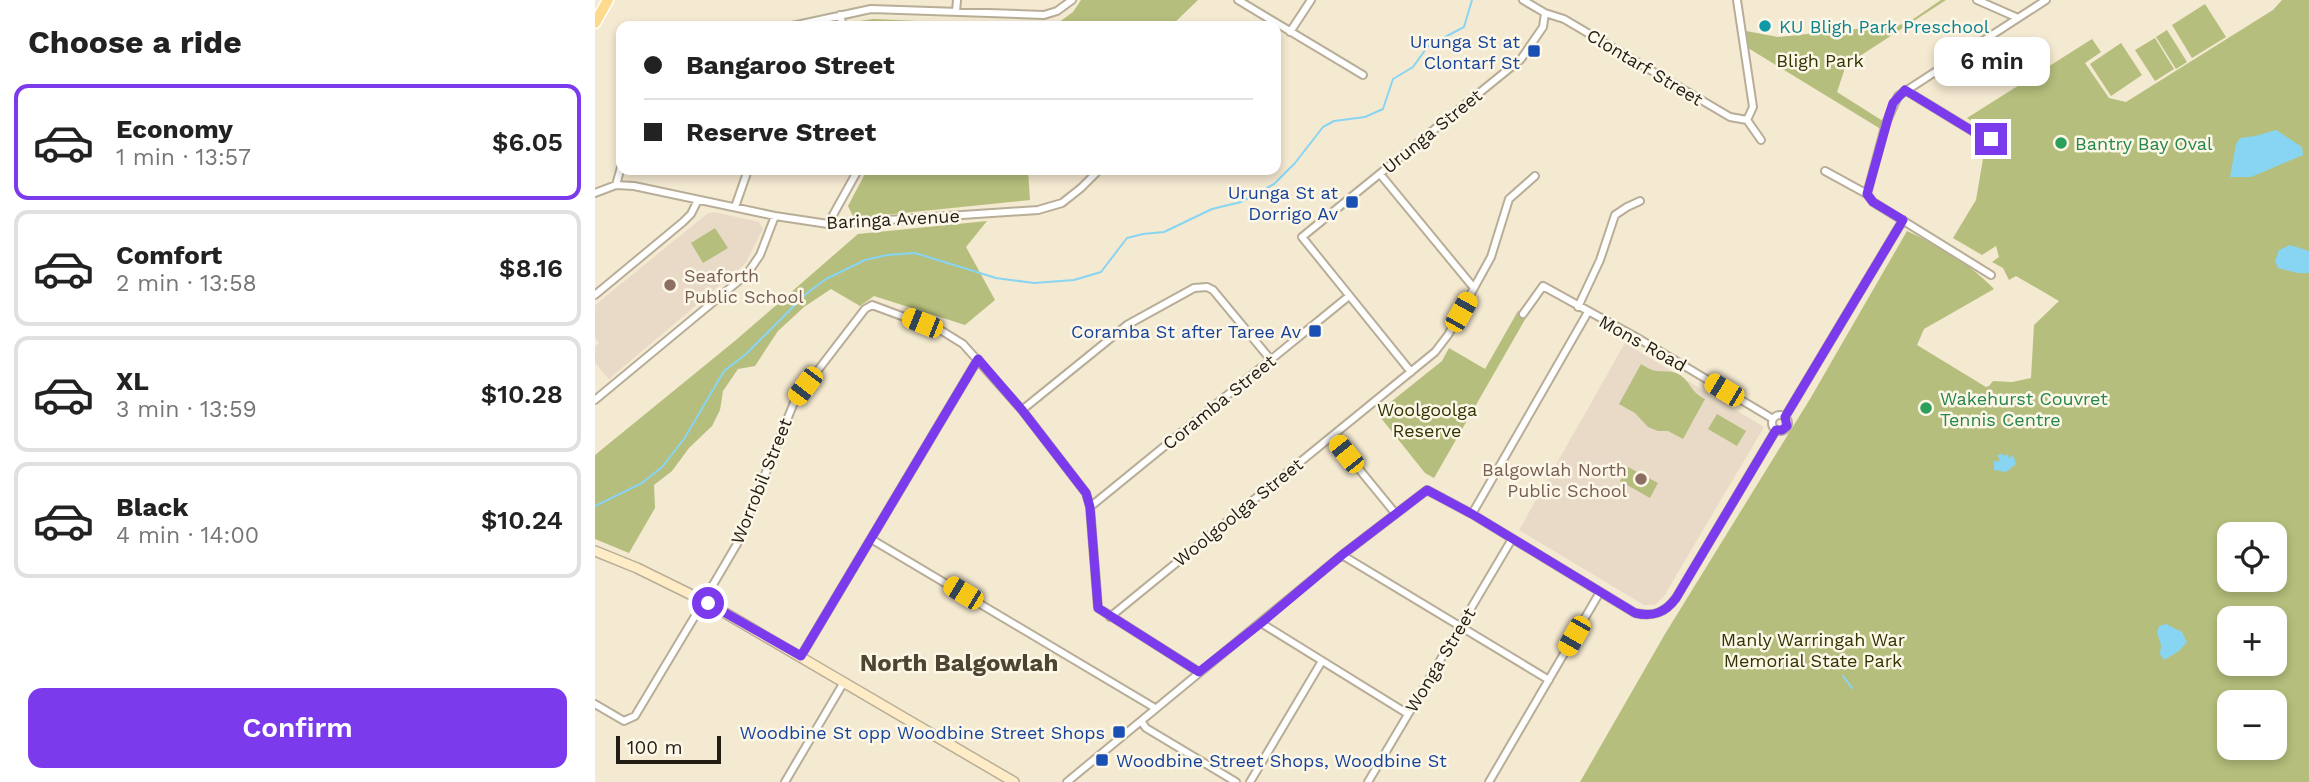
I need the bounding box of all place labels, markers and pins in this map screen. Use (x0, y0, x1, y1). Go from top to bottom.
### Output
place label: KU Bligh Park Preschool (1779, 16, 1990, 37)
marker: KU Bligh Park Preschool (1757, 18, 1773, 34)
place label: Urunga St at Clontarf St (1410, 31, 1520, 73)
marker: Urunga St at Clontarf St (1526, 43, 1542, 59)
place label: Bantry Bay Oval (2075, 133, 2213, 154)
marker: Bantry Bay Oval (2053, 135, 2069, 151)
place label: Urunga St at Dorrigo Av (1228, 182, 1339, 224)
marker: Urunga St at Dorrigo Av (1344, 194, 1360, 210)
place label: Seaforth Public School (684, 265, 804, 307)
marker: Seaforth Public School (662, 277, 678, 293)
place label: Coramba St after Taree Av (1071, 321, 1302, 342)
marker: Coramba St after Taree Av (1307, 323, 1323, 339)
place label: Wakehurst Couvret Tennis Centre (1940, 388, 2108, 430)
marker: Wakehurst Couvret Tennis Centre (1918, 400, 1934, 416)
place label: Balgowlah North Public School (1482, 459, 1627, 501)
marker: Balgowlah North Public School (1633, 471, 1649, 487)
place label: Woodbine St opp Woodbine Street Shops (740, 722, 1105, 743)
marker: Woodbine St opp Woodbine Street Shops (1111, 724, 1127, 740)
place label: Woodbine Street Shops, Woodbine St (1116, 750, 1447, 771)
marker: Woodbine Street Shops, Woodbine St (1094, 752, 1110, 768)

